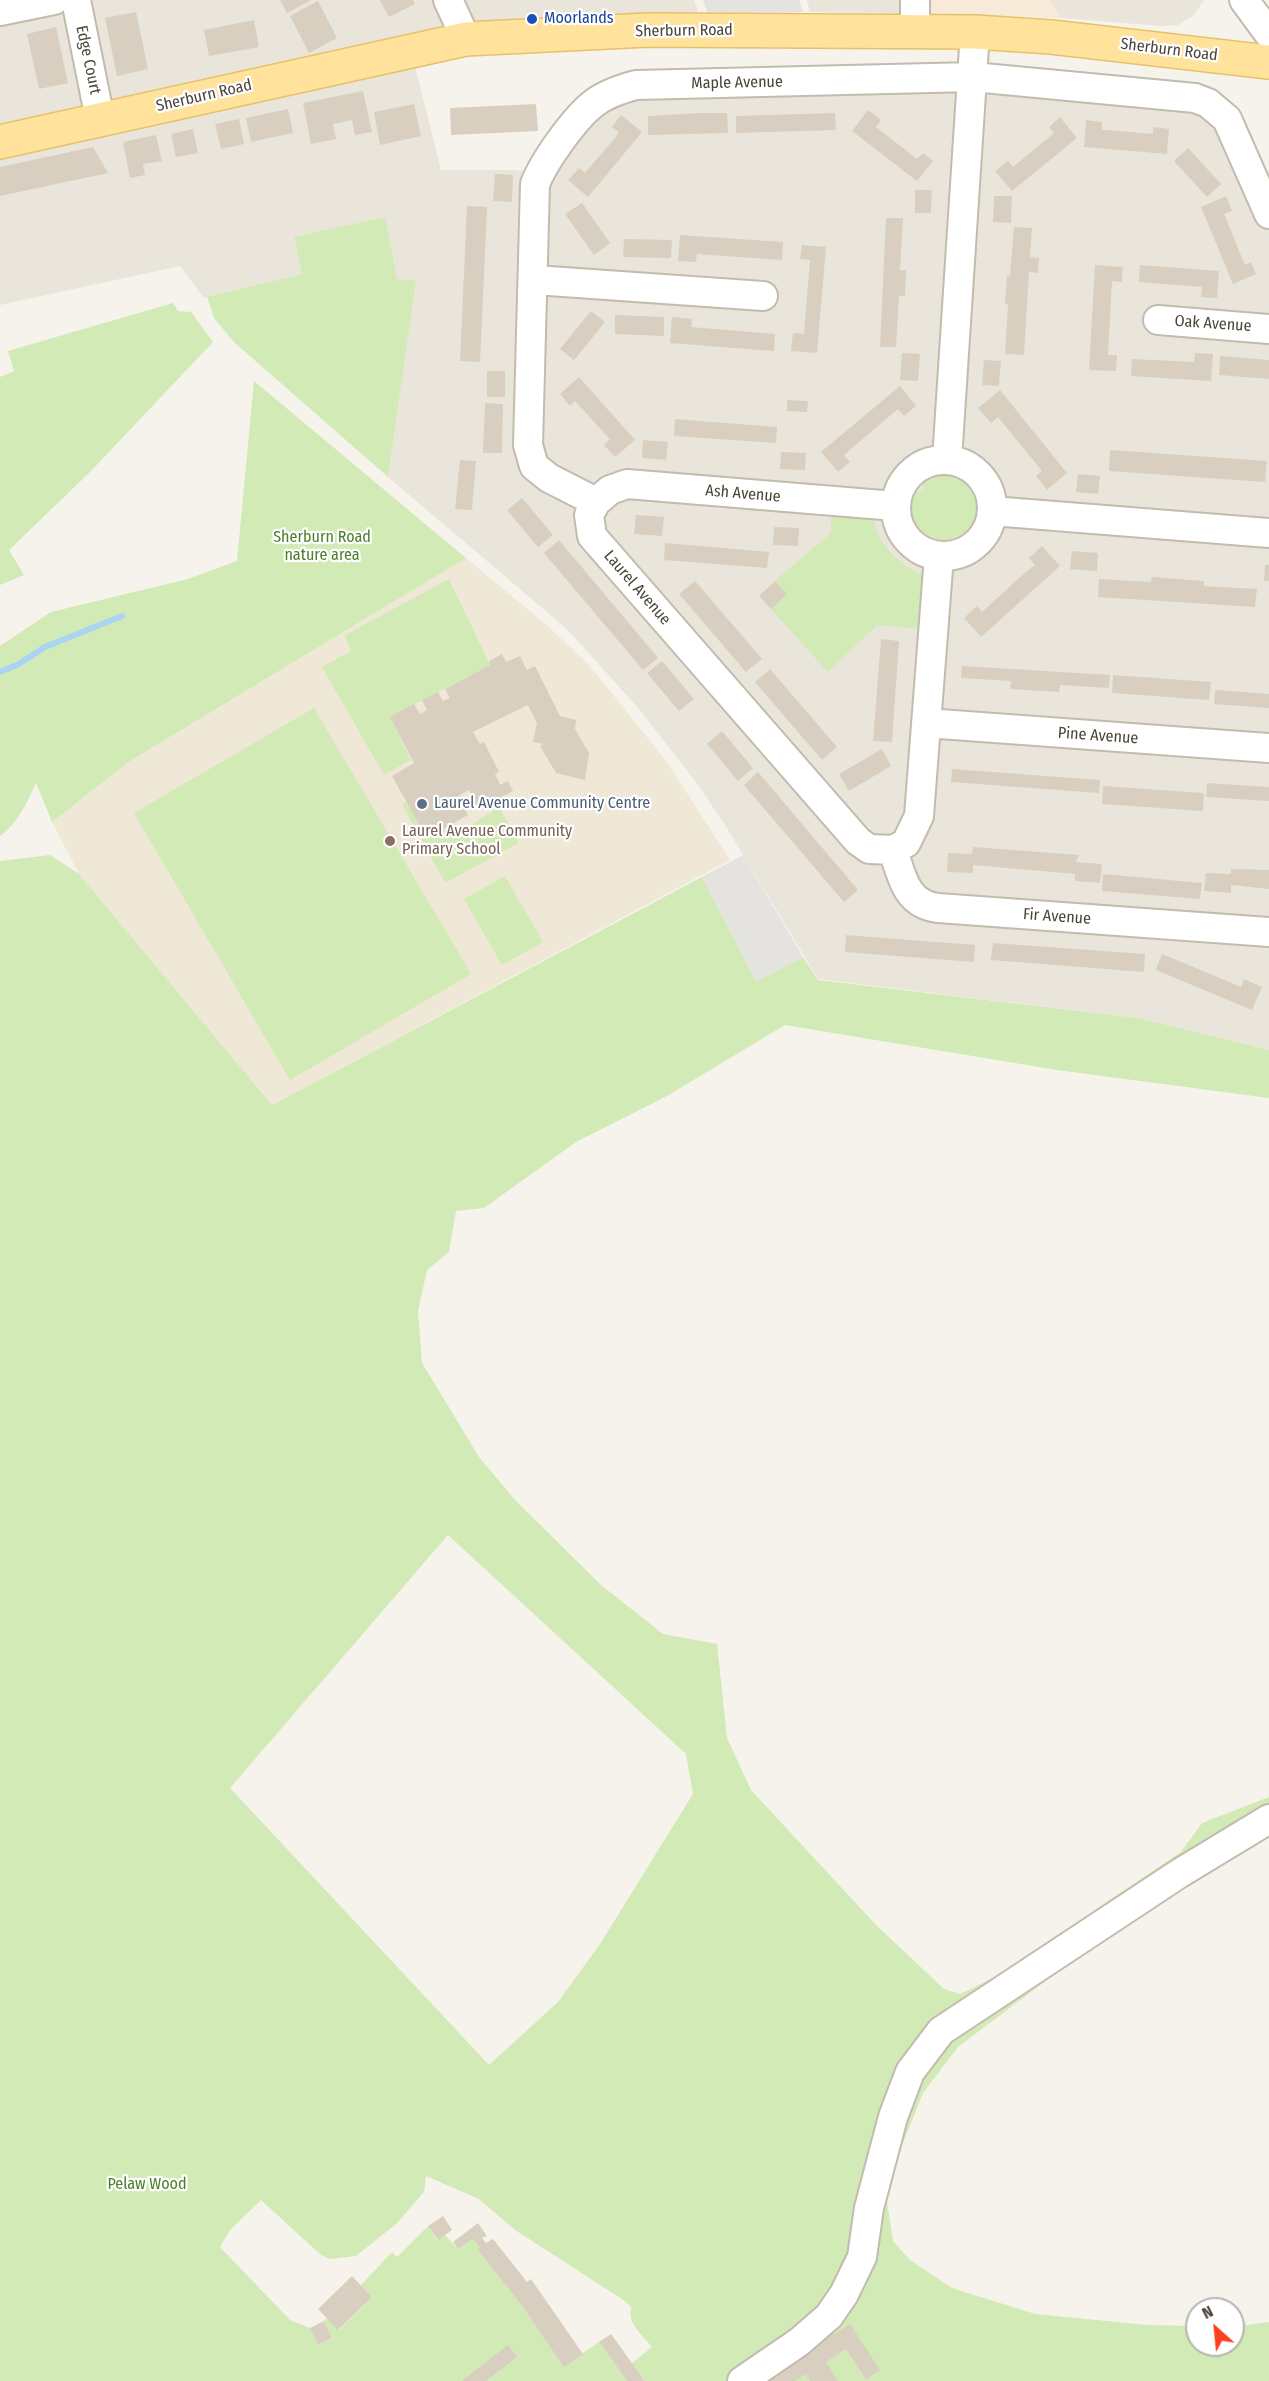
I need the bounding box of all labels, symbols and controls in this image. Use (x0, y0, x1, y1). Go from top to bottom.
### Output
place label: Moorlands (544, 9, 614, 29)
marker: Moorlands (525, 12, 539, 26)
street label: Sherburn Road (635, 21, 733, 41)
street label: Edge Court (71, 24, 105, 96)
street label: Sherburn Road (1119, 35, 1219, 65)
street label: Maple Avenue (691, 73, 783, 93)
street label: Sherburn Road (154, 76, 254, 116)
street label: Oak Avenue (1174, 312, 1252, 336)
street label: Ash Avenue (705, 481, 781, 507)
park label: Sherburn Road nature area (273, 528, 371, 566)
street label: Laurel Avenue (599, 547, 675, 629)
street label: Pine Avenue (1057, 724, 1139, 748)
place label: Laurel Avenue Community Centre (434, 794, 650, 814)
marker: Laurel Avenue Community Centre (415, 797, 429, 811)
place label: Laurel Avenue Community Primary School (402, 822, 572, 860)
marker: Laurel Avenue Community Primary School (383, 834, 397, 848)
street label: Fir Avenue (1022, 905, 1092, 929)
park label: Pelaw Wood (107, 2175, 187, 2195)
north arrow (1185, 2297, 1245, 2357)
text: N (1199, 2302, 1216, 2323)

